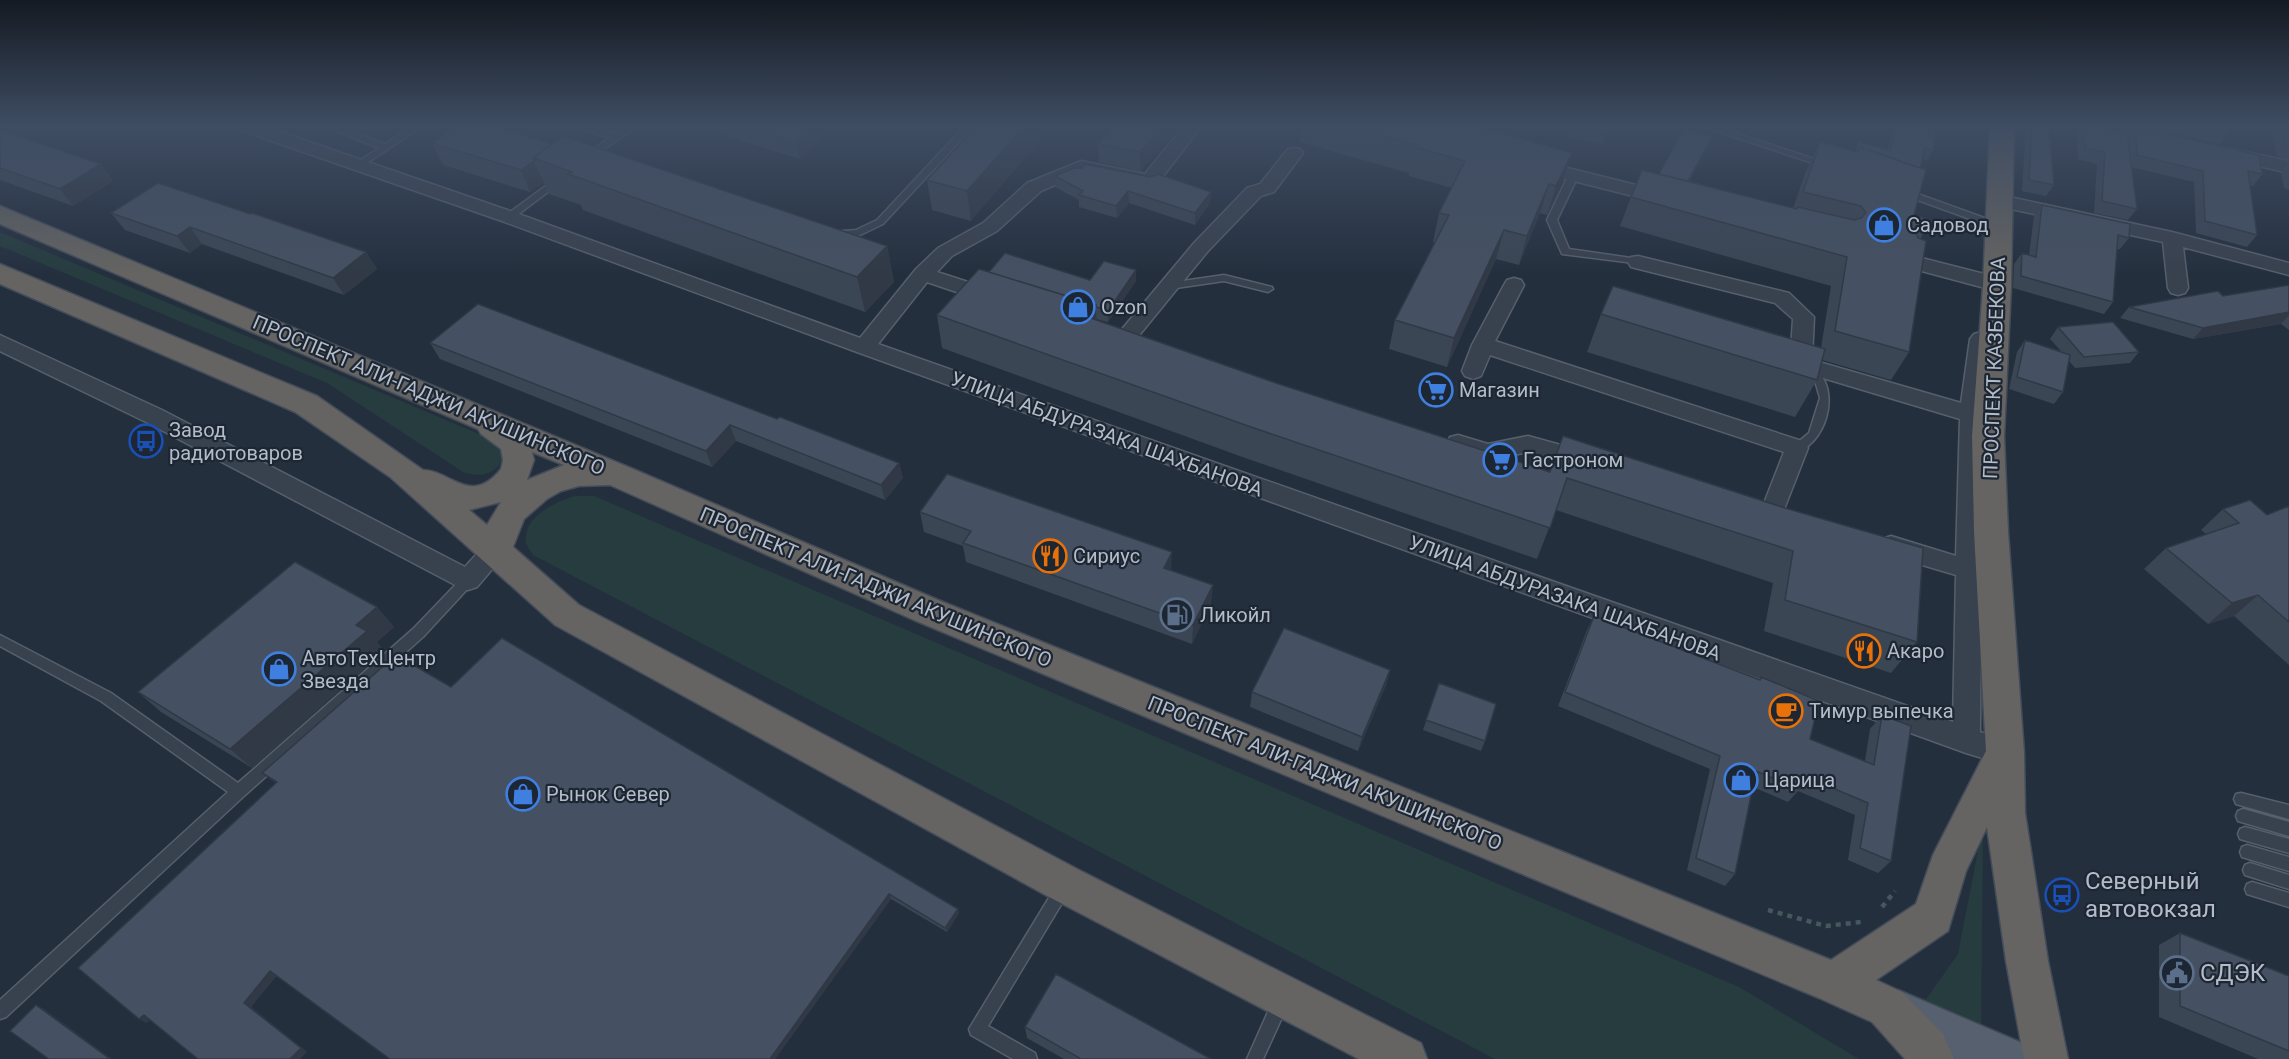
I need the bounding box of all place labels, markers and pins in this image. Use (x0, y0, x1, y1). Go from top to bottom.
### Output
shop icon: Садовод (1866, 207, 1902, 243)
place label: Садовод (1907, 213, 1989, 237)
shop icon: Ozon (1060, 289, 1096, 325)
place label: Ozon (1101, 295, 1147, 319)
supermarket icon: Магазин (1418, 372, 1454, 408)
place label: Магазин (1459, 378, 1540, 402)
place label: Завод радиотоваров (169, 418, 303, 465)
bus stop icon: Завод радиотоваров (128, 423, 164, 459)
supermarket icon: Гастроном (1482, 442, 1518, 478)
place label: Гастроном (1523, 448, 1623, 472)
restaurant icon: Сириус (1032, 538, 1068, 574)
place label: Сириус (1073, 544, 1140, 568)
fuel station icon: Ликойл (1159, 597, 1195, 633)
place label: Ликойл (1200, 603, 1271, 627)
restaurant icon: Акаро (1846, 633, 1882, 669)
place label: Акаро (1887, 639, 1944, 663)
place label: АвтоТехЦентр Звезда (302, 646, 436, 693)
shop icon: АвтоТехЦентр Звезда (261, 651, 297, 687)
cafe icon: Тимур выпечка (1768, 693, 1804, 729)
place label: Тимур выпечка (1809, 699, 1954, 723)
shop icon: Царица (1723, 762, 1759, 798)
place label: Царица (1764, 768, 1835, 792)
shop icon: Рынок Север (505, 776, 541, 812)
place label: Рынок Север (546, 782, 670, 806)
place label: Северный автовокзал (2085, 867, 2216, 923)
bus stop icon: Северный автовокзал (2044, 877, 2080, 913)
public building icon: СДЭК (2159, 955, 2195, 991)
place label: СДЭК (2200, 959, 2266, 987)

